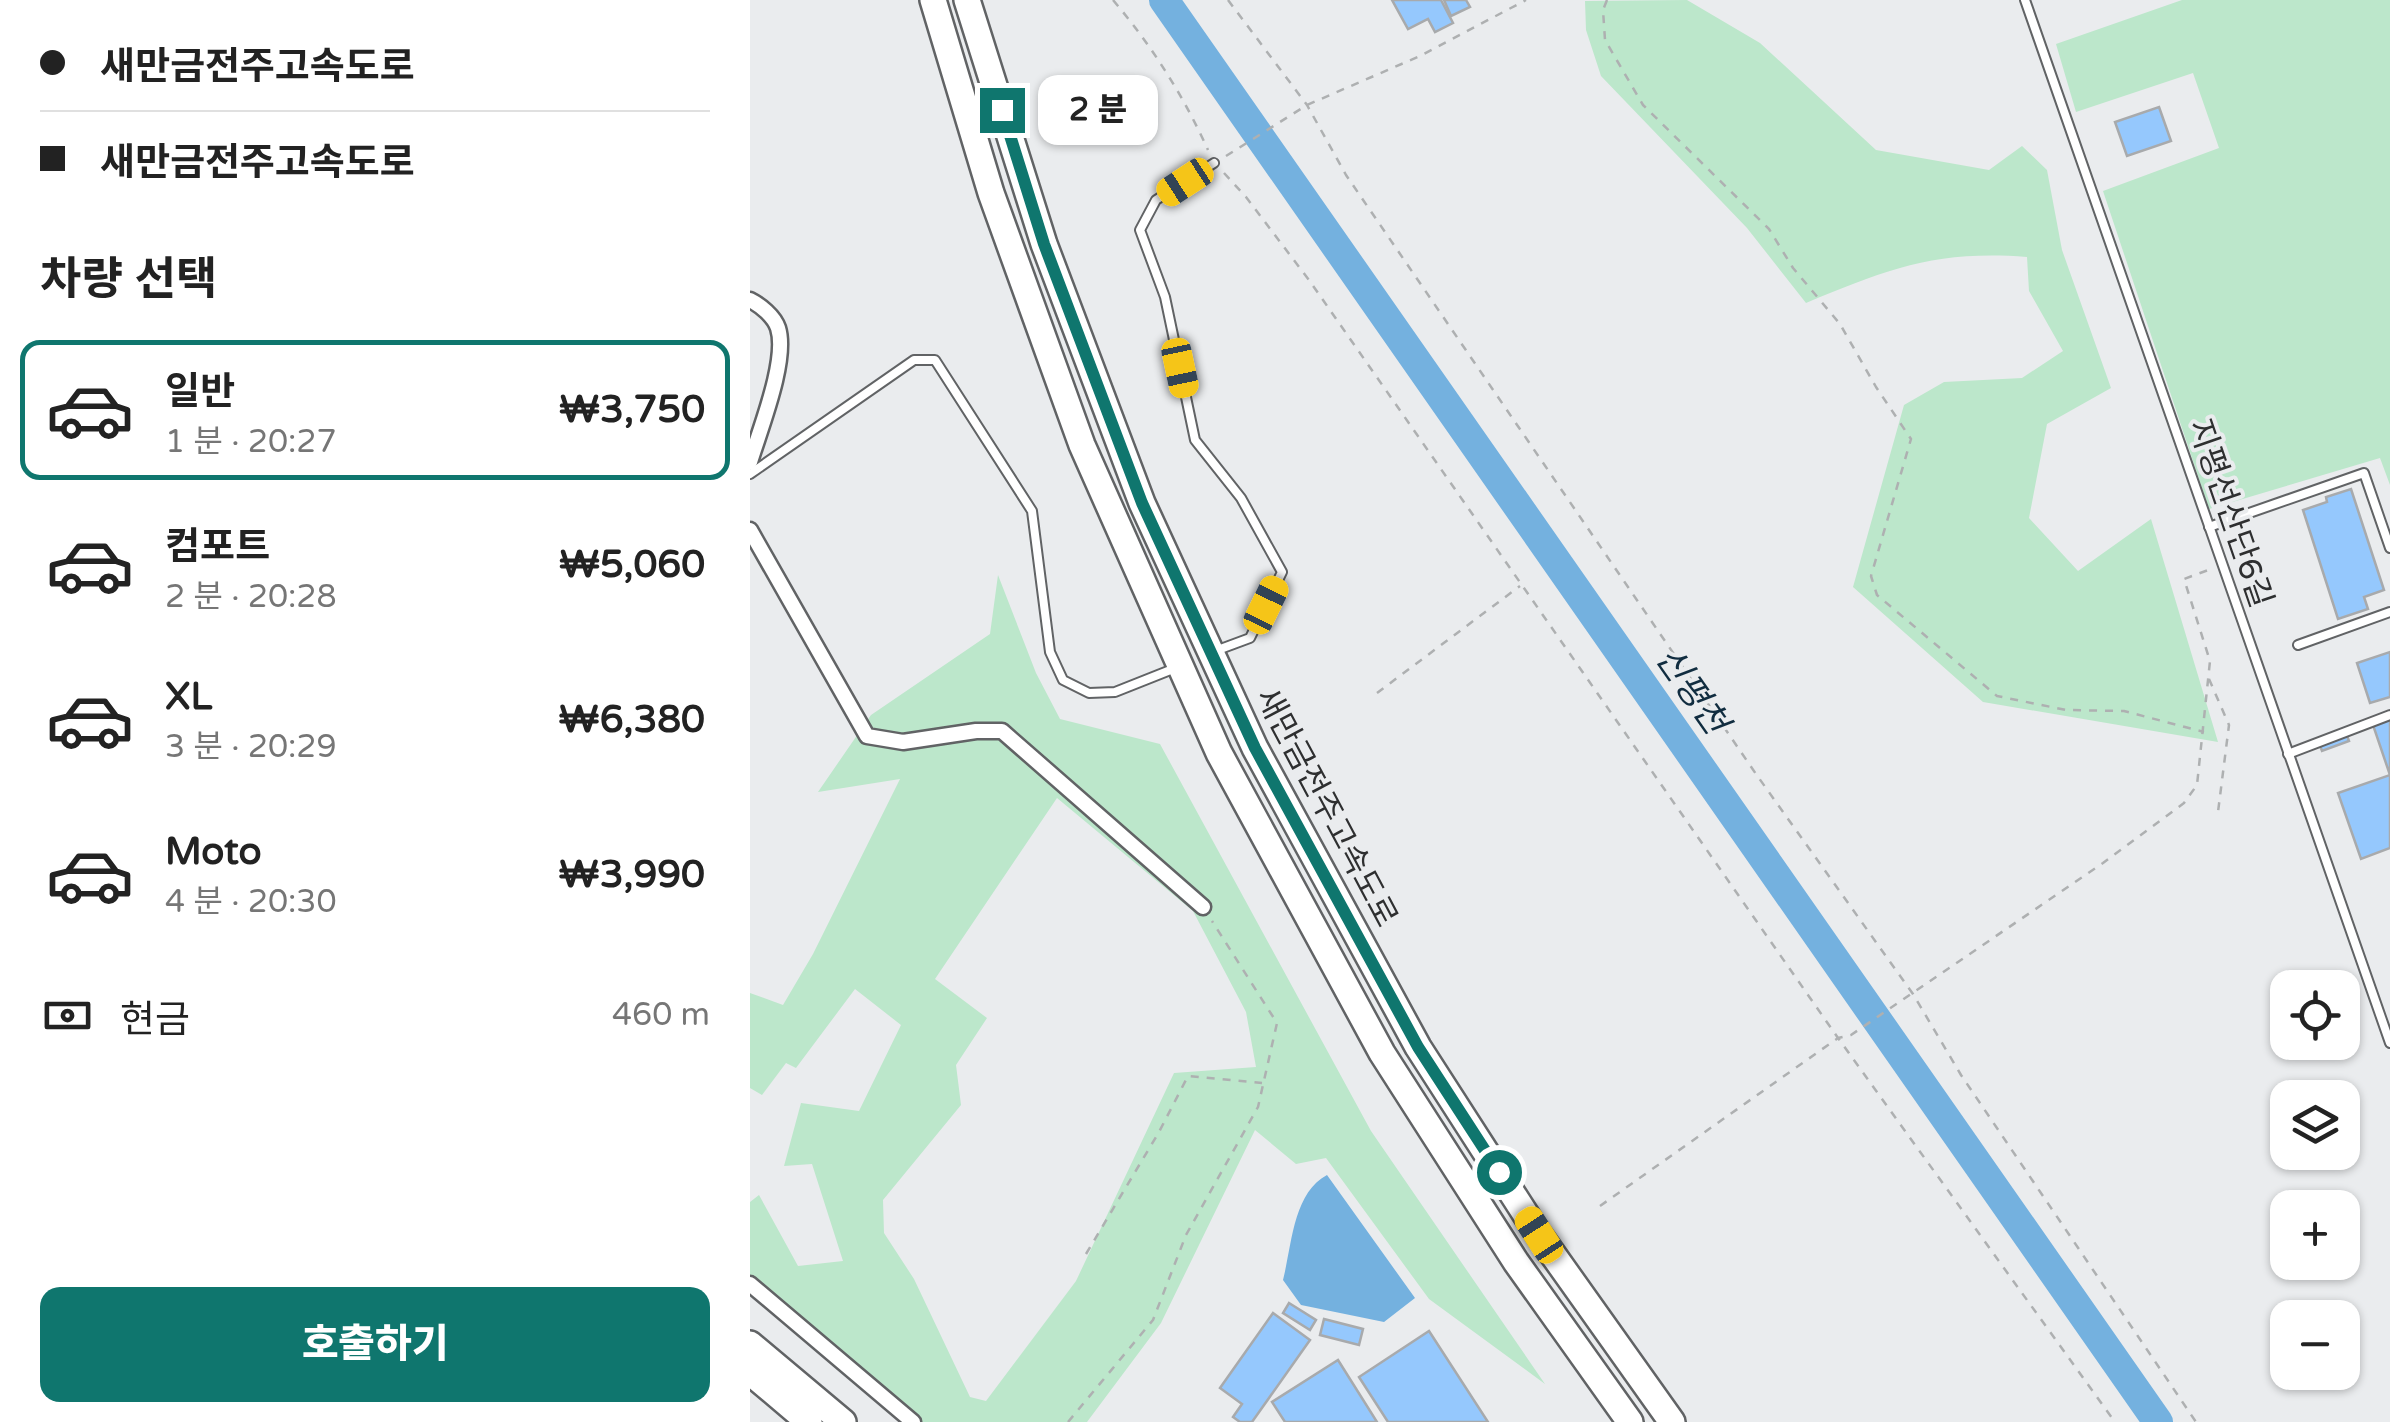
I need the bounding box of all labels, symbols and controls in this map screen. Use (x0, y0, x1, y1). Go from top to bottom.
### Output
text: 새만금전주고속도로 (100, 44, 415, 90)
callout: 2 분 (1037, 75, 1157, 145)
route end (980, 88, 1025, 133)
text: 2 분 (1069, 91, 1127, 129)
text: 새만금전주고속도로 (100, 140, 415, 186)
car (1152, 153, 1218, 211)
text: 차량 선택 (40, 253, 217, 307)
car (1159, 336, 1201, 400)
icon: car (45, 365, 135, 455)
text: 일반 (165, 369, 235, 415)
text: ₩3,750 (559, 387, 705, 433)
street label: 지평선산단6길 (2180, 414, 2280, 613)
text: 1 분 · 20:27 (165, 423, 337, 461)
icon: car (45, 520, 135, 610)
text: 컴포트 (165, 524, 270, 570)
text: ₩5,060 (559, 542, 705, 588)
car (1239, 571, 1293, 639)
text: 2 분 · 20:28 (165, 578, 337, 616)
water label: 신평천 (1646, 639, 1738, 745)
text: XL (165, 674, 212, 720)
icon: car (45, 675, 135, 765)
street label: 새만금전주고속도로 (1247, 682, 1405, 933)
text: ₩6,380 (559, 697, 705, 743)
text: 3 분 · 20:29 (165, 728, 337, 766)
text: Moto (165, 829, 261, 875)
icon: car (45, 830, 135, 920)
text: ₩3,990 (559, 852, 705, 898)
text: 4 분 · 20:30 (165, 883, 337, 921)
map controls (2270, 970, 2360, 1390)
button: locate (2270, 970, 2360, 1060)
icon: cash (40, 988, 95, 1043)
text: 460 m (612, 996, 710, 1034)
text: 현금 (120, 997, 190, 1043)
button: layers (2270, 1080, 2360, 1170)
route start (1477, 1150, 1522, 1195)
button: + (2270, 1190, 2360, 1280)
car (1510, 1202, 1568, 1268)
button: 호출하기 (40, 1287, 710, 1402)
button: − (2270, 1300, 2360, 1390)

